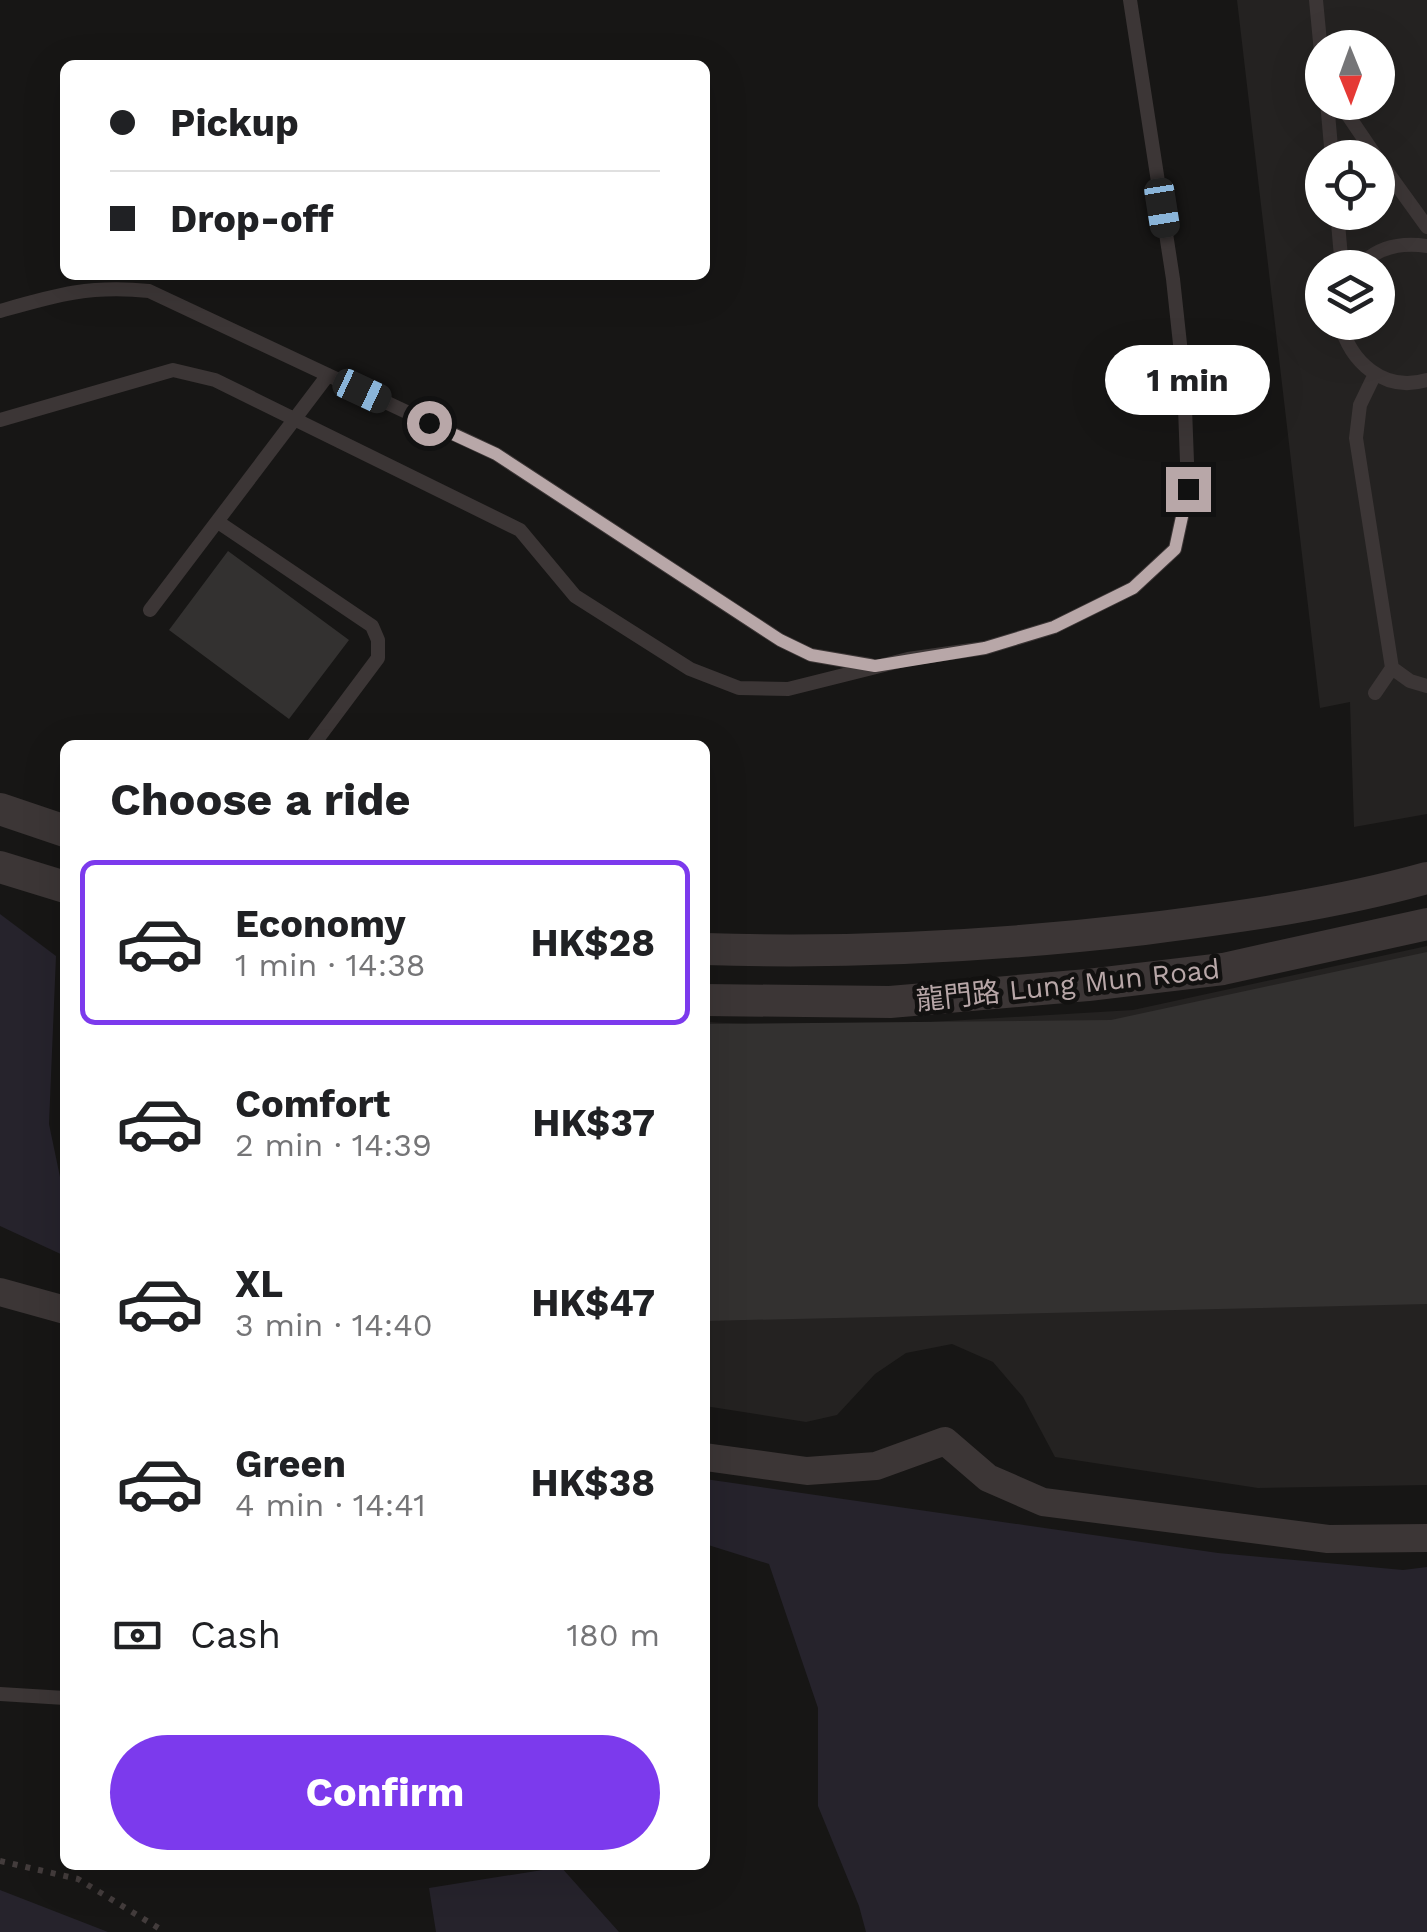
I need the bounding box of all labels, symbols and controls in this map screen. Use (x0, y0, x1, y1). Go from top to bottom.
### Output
north arrow (1305, 30, 1395, 120)
map controls (1305, 30, 1395, 340)
text: Pickup (170, 101, 299, 145)
button: locate (1305, 140, 1395, 230)
car (1142, 176, 1182, 240)
text: Drop-off (170, 197, 334, 241)
button: layers (1305, 250, 1395, 340)
callout: 1 min (1106, 344, 1270, 414)
text: 1 min (1146, 361, 1229, 399)
car (328, 365, 396, 417)
route start (407, 401, 452, 446)
route end (1166, 467, 1211, 512)
text: Choose a ride (110, 773, 410, 826)
icon: car (115, 898, 205, 988)
text: Economy (235, 902, 406, 946)
text: HK$28 (530, 921, 655, 965)
text: 1 min · 14:38 (235, 946, 426, 984)
street label: 龍門路 Lung Mun Road (915, 952, 1222, 1017)
icon: car (115, 1078, 205, 1168)
text: Comfort (235, 1082, 390, 1126)
text: HK$37 (532, 1101, 655, 1145)
text: 2 min · 14:39 (235, 1126, 432, 1164)
icon: car (115, 1258, 205, 1348)
text: XL (235, 1262, 283, 1306)
text: HK$47 (531, 1281, 655, 1325)
text: 3 min · 14:40 (235, 1306, 433, 1344)
icon: car (115, 1438, 205, 1528)
text: Green (235, 1442, 346, 1486)
text: HK$38 (531, 1461, 655, 1505)
text: 4 min · 14:41 (235, 1486, 426, 1524)
icon: cash (110, 1608, 165, 1663)
text: Cash (190, 1613, 281, 1657)
text: 180 m (566, 1616, 660, 1654)
button: Confirm (110, 1735, 660, 1850)

